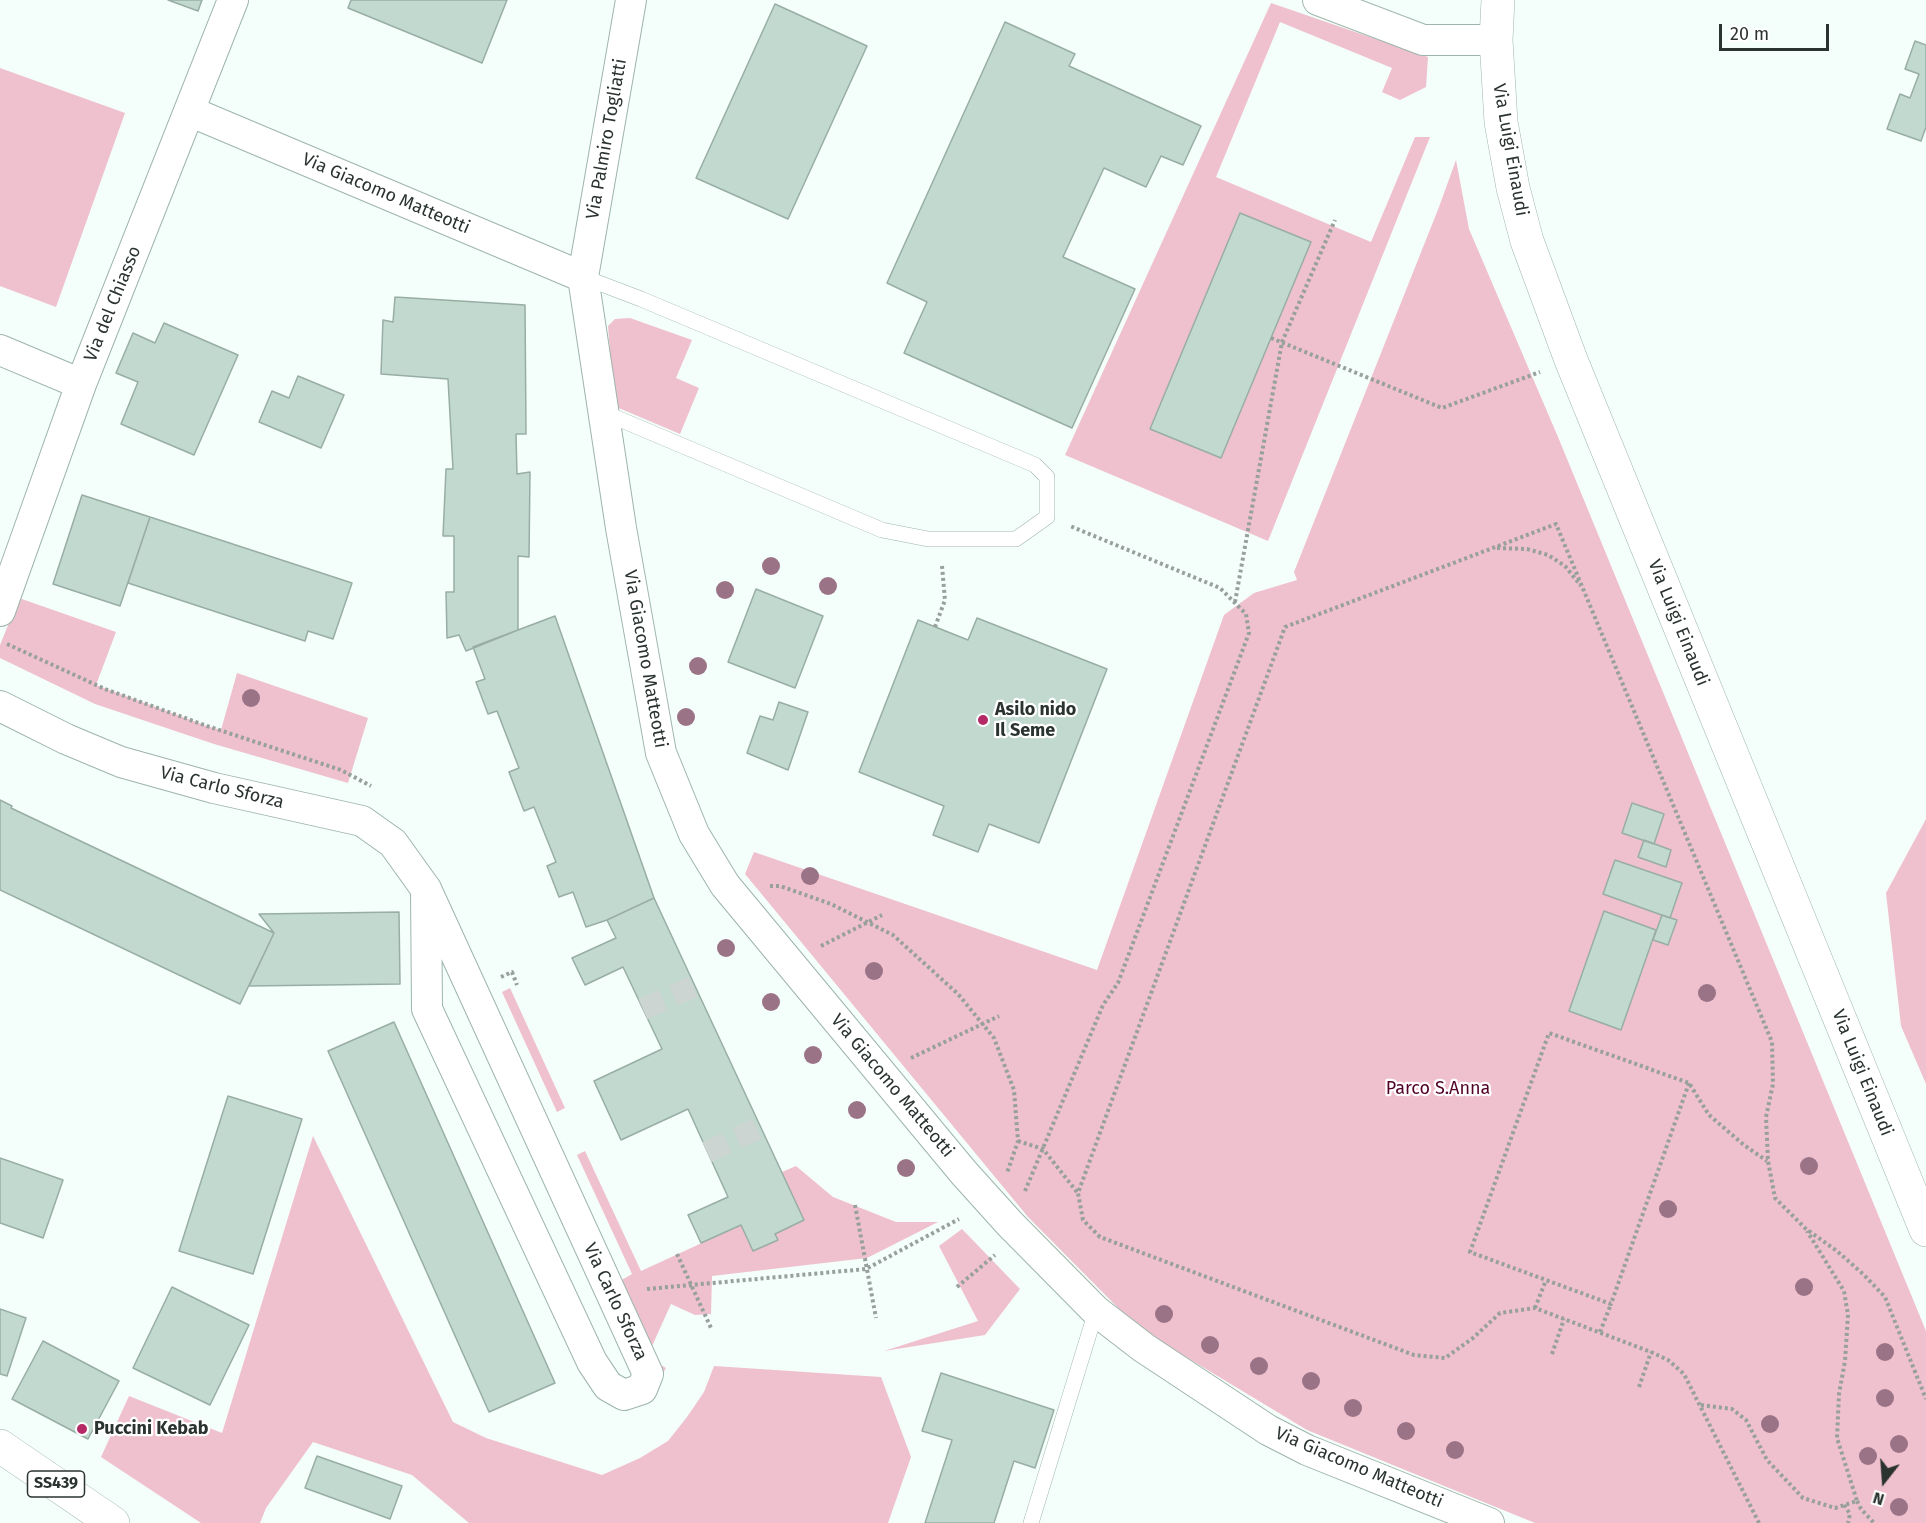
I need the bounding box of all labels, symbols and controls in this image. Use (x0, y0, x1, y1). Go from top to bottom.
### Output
scale bar (1722, 12, 1832, 50)
text: 20 m (1730, 23, 1769, 45)
street label: Via Palmiro Togliatti (582, 57, 632, 221)
street label: Via Luigi Einaudi (1488, 82, 1532, 218)
street label: Via Giacomo Matteotti (299, 149, 473, 239)
street label: Via del Chiasso (80, 243, 146, 365)
street label: Via Luigi Einaudi (1643, 557, 1713, 689)
street label: Via Giacomo Matteotti (619, 568, 671, 750)
place label: Asilo nido Il Seme (995, 699, 1076, 742)
marker: Asilo nido Il Seme (976, 713, 990, 727)
street label: Via Carlo Sforza (158, 762, 286, 814)
street label: Via Luigi Einaudi (1827, 1007, 1897, 1139)
street label: Via Giacomo Matteotti (826, 1010, 958, 1162)
park label: Parco S.Anna (1386, 1078, 1490, 1100)
street label: Via Carlo Sforza (578, 1240, 652, 1364)
place label: Puccini Kebab (94, 1418, 208, 1440)
marker: Puccini Kebab (75, 1422, 89, 1436)
street label: Via Giacomo Matteotti (1272, 1423, 1446, 1513)
north arrow (1854, 1451, 1914, 1511)
road number: SS439 (28, 1471, 84, 1497)
text: N (1871, 1488, 1886, 1509)

